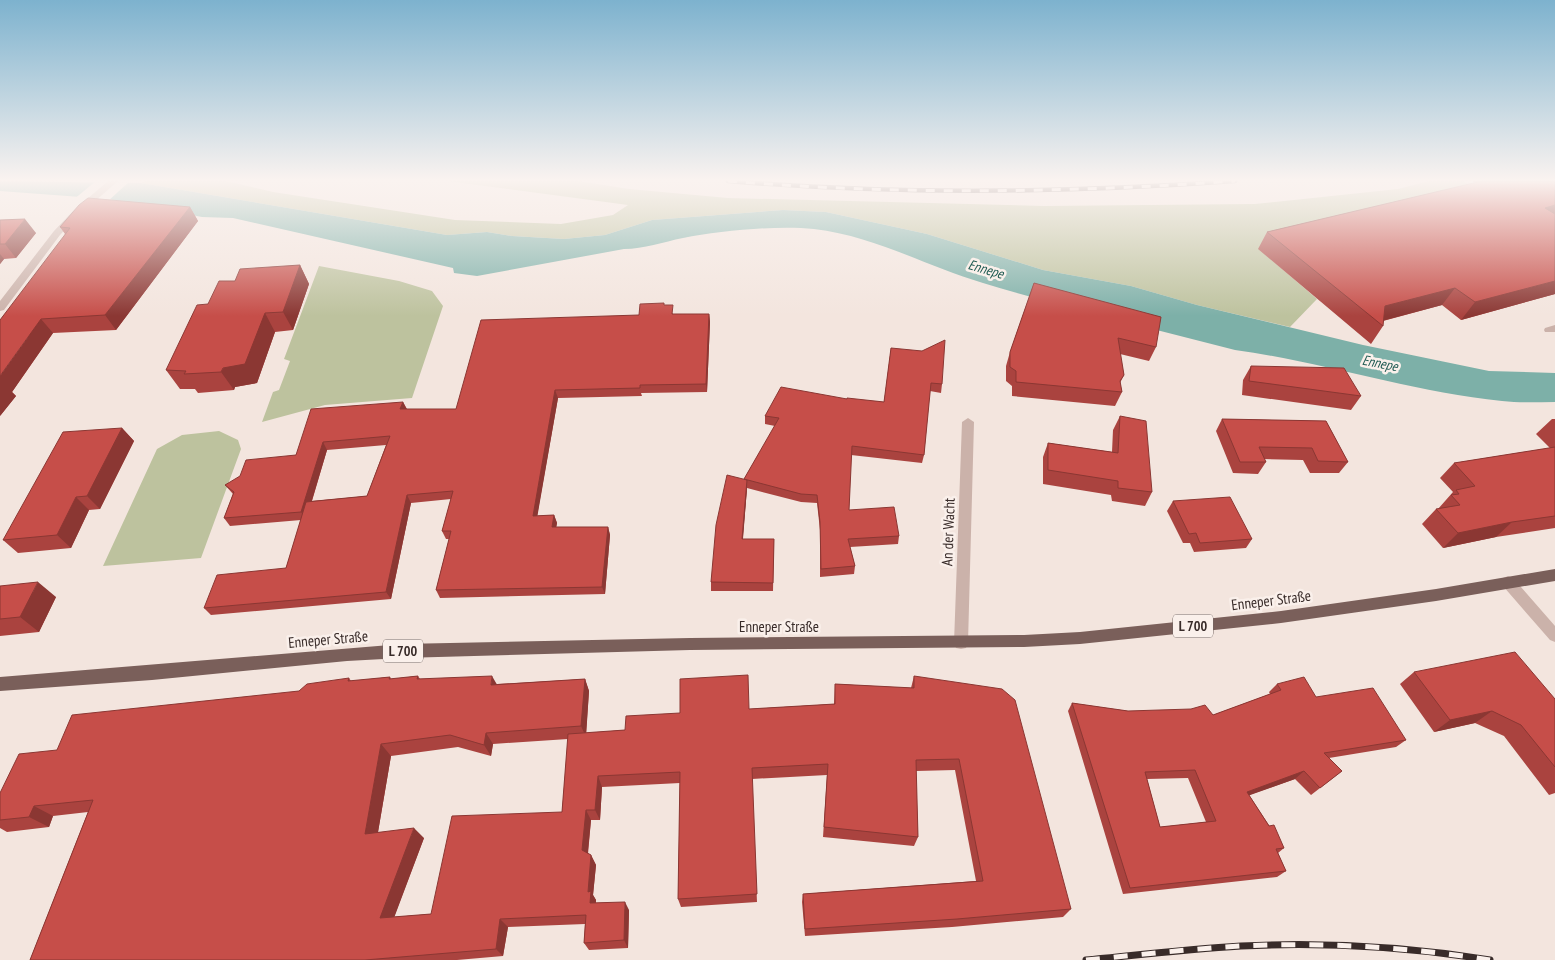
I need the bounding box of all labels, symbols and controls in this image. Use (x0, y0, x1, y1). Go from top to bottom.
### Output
water label: Ennepe (966, 255, 1007, 283)
water label: Ennepe (1361, 351, 1401, 375)
street label: An der Wacht (937, 498, 959, 566)
street label: Enneper Straße (1230, 586, 1312, 614)
road number: L 700 (1173, 614, 1213, 638)
street label: Enneper Straße (739, 617, 819, 636)
street label: Enneper Straße (287, 626, 369, 652)
road number: L 700 (383, 640, 423, 662)

